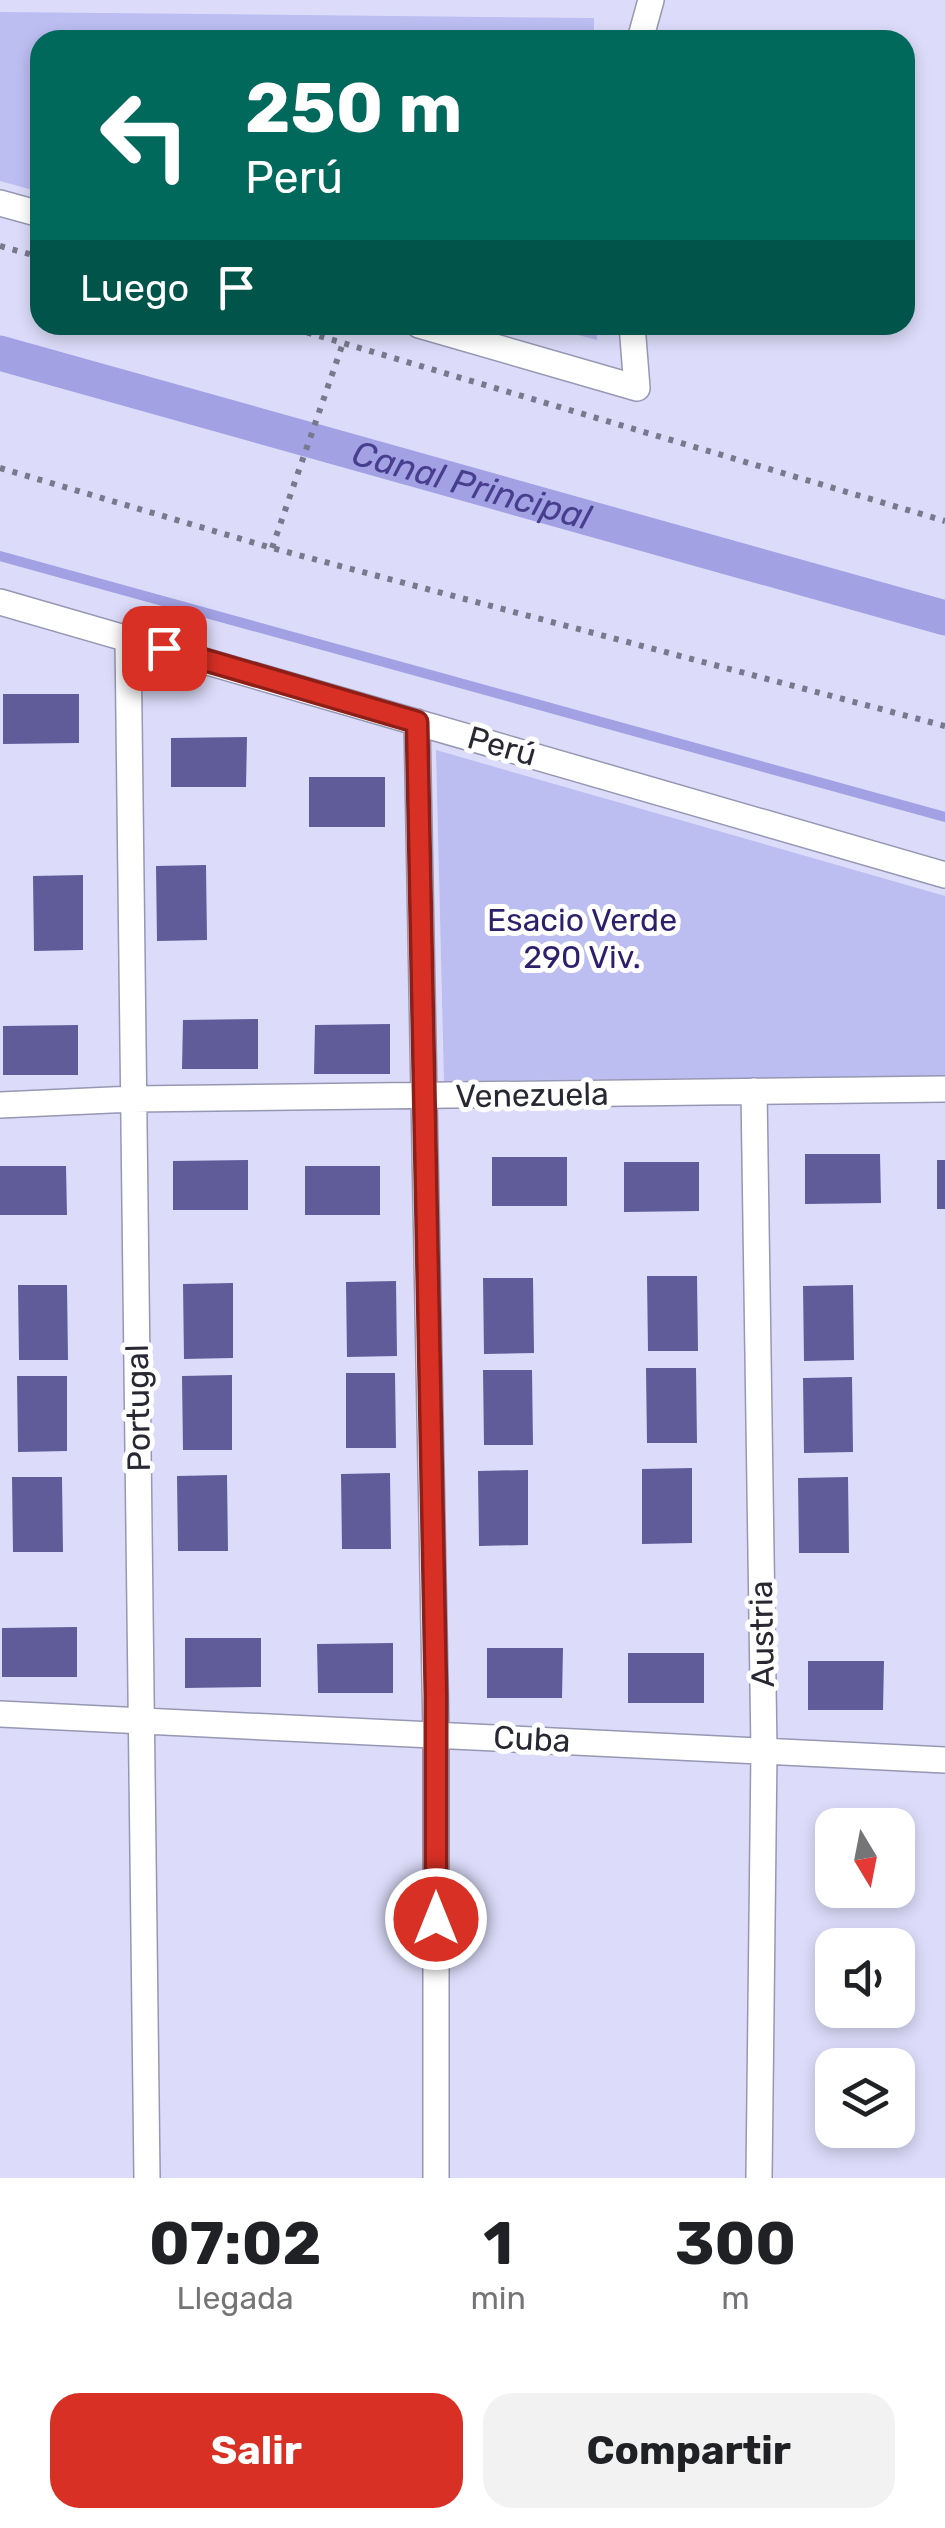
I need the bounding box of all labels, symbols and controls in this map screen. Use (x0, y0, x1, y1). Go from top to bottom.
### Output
text: 250 m (245, 67, 462, 150)
icon: left (80, 70, 210, 200)
text: Perú (245, 151, 343, 204)
icon: arrive (209, 260, 264, 315)
text: Luego (80, 265, 189, 311)
water label: Canal Principal (348, 432, 596, 539)
pin (122, 606, 207, 691)
icon: arrive (137, 621, 192, 676)
street label: Perú (463, 718, 541, 774)
park label: Esacio Verde 290 Viv. (487, 901, 677, 976)
street label: Venezuela (455, 1075, 609, 1115)
street label: Portugal (118, 1344, 158, 1472)
street label: Austria (742, 1580, 782, 1688)
street label: Cuba (492, 1718, 572, 1760)
north arrow (815, 1808, 915, 1908)
map controls (815, 1808, 915, 2148)
position arrow (384, 1867, 488, 1971)
button: sound (815, 1928, 915, 2028)
button: layers (815, 2048, 915, 2148)
text: 07:02 (149, 2208, 321, 2279)
text: 1 (483, 2208, 513, 2279)
text: 300 (675, 2208, 796, 2279)
text: Llegada (177, 2279, 294, 2317)
text: min (470, 2279, 526, 2317)
text: m (721, 2279, 750, 2317)
button: Salir (50, 2393, 463, 2508)
button: Compartir (483, 2393, 895, 2508)

